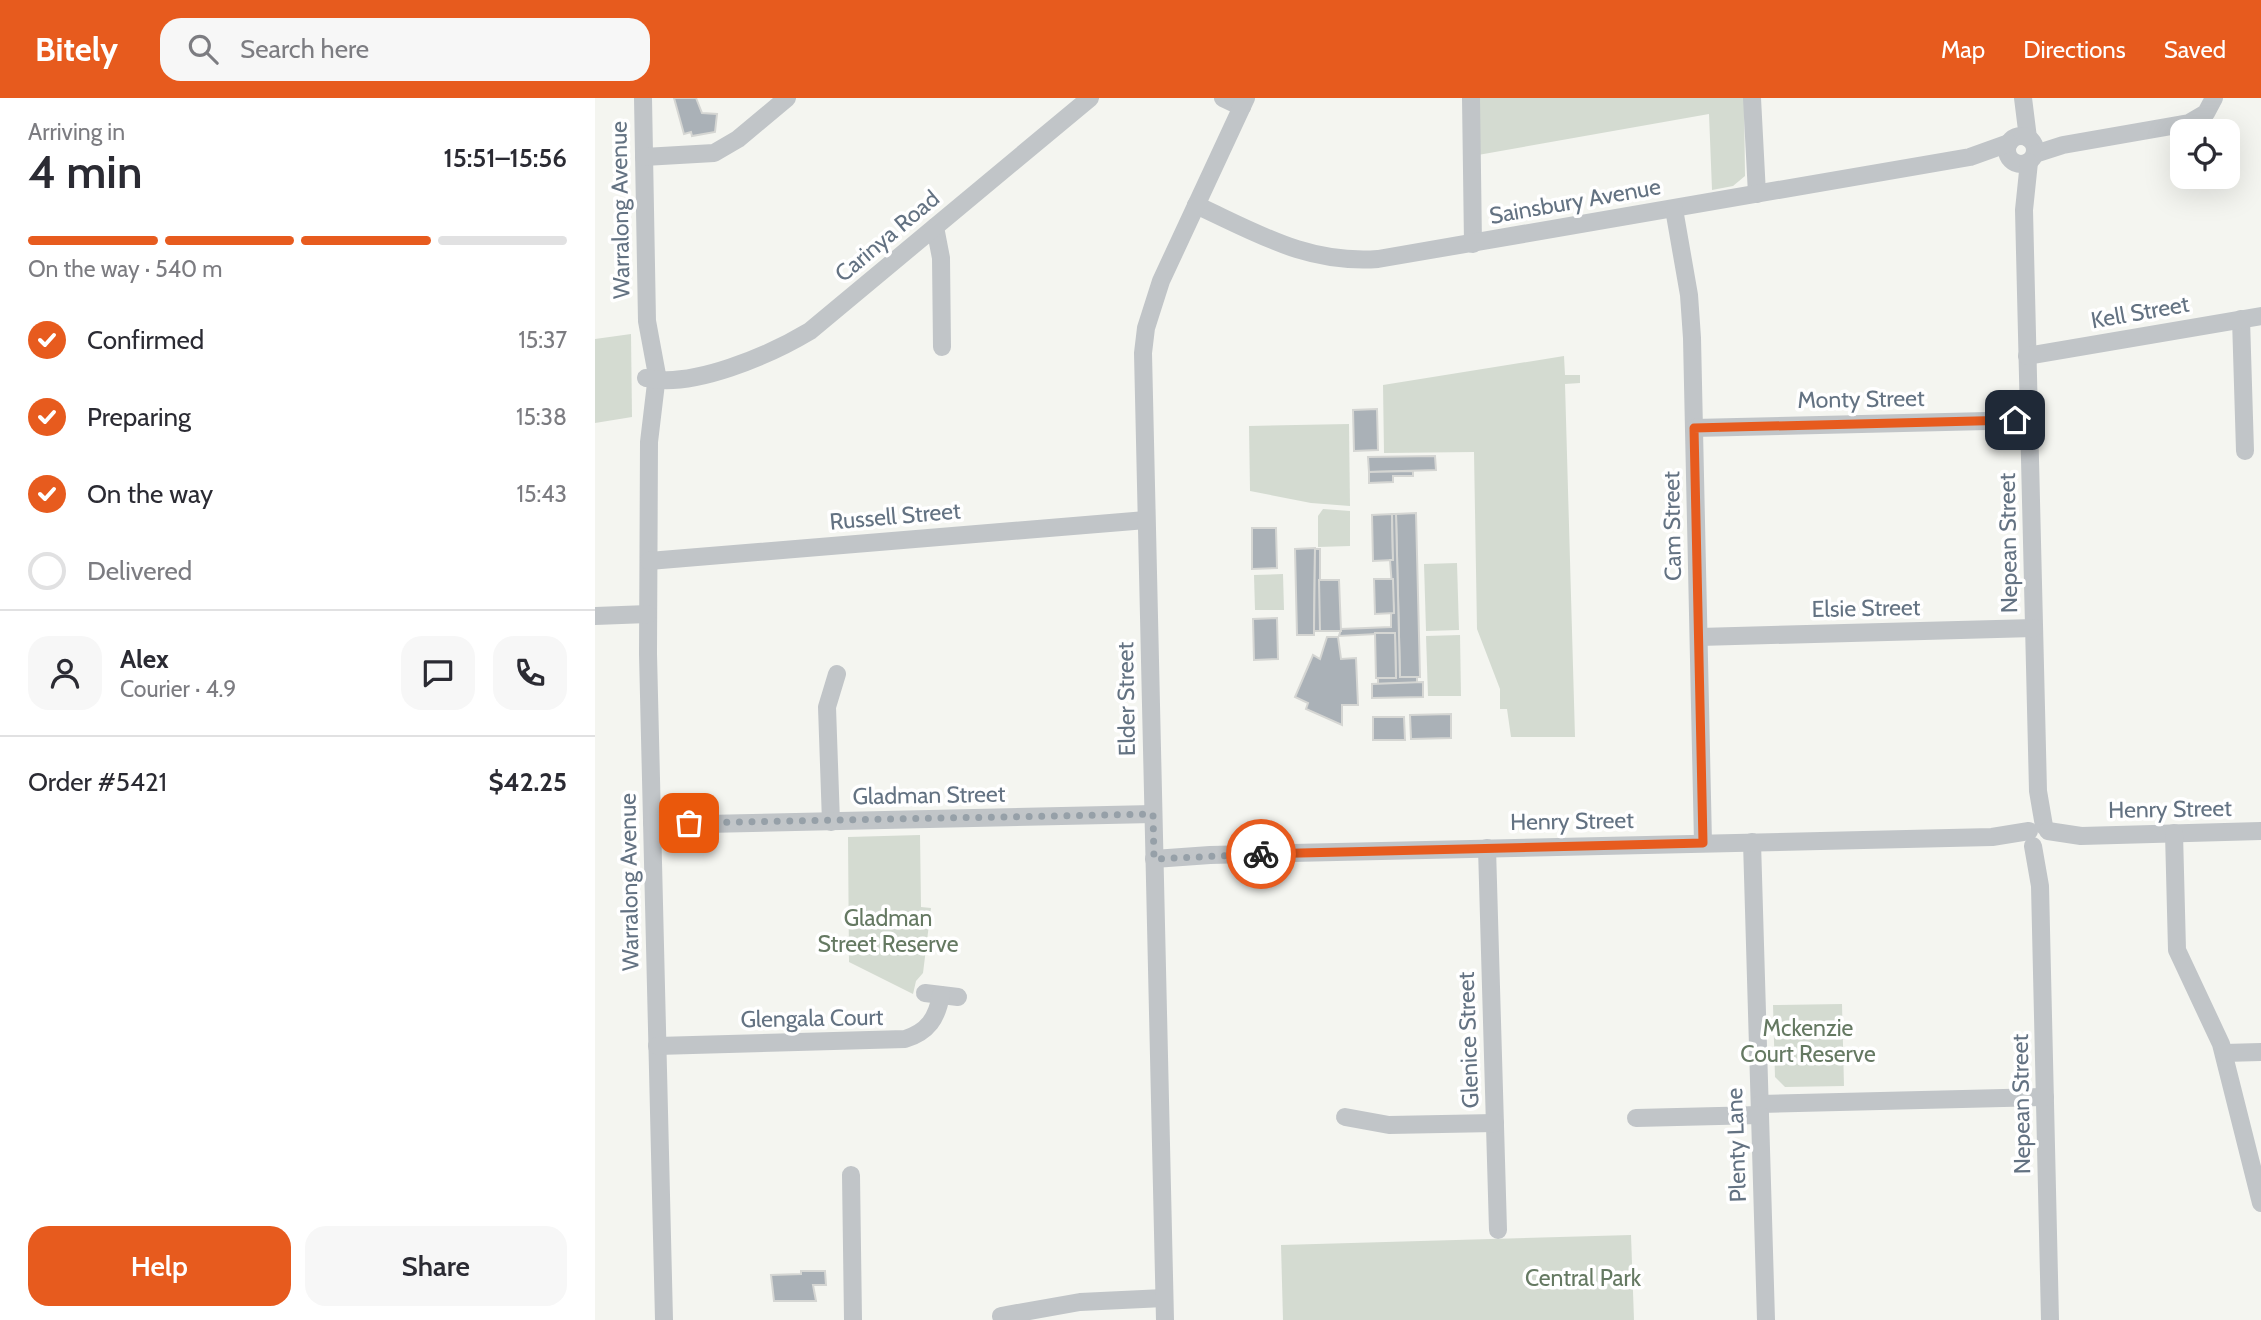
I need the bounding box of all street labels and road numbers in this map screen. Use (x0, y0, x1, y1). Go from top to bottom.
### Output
street label: Warralong Avenue (604, 121, 636, 299)
street label: Sainsbury Avenue (1487, 172, 1663, 230)
street label: Carinya Road (829, 184, 945, 288)
street label: Kell Street (2089, 290, 2191, 334)
street label: Monty Street (1797, 384, 1925, 414)
street label: Cam Street (1657, 471, 1687, 581)
street label: Nepean Street (1993, 472, 2023, 613)
street label: Russell Street (828, 496, 962, 536)
street label: Elsie Street (1811, 593, 1921, 623)
street label: Elder Street (1111, 641, 1141, 756)
street label: Gladman Street (852, 780, 1006, 810)
street label: Warralong Avenue (613, 793, 645, 971)
street label: Henry Street (2108, 794, 2232, 824)
street label: Henry Street (1510, 806, 1634, 836)
street label: Glenice Street (1452, 971, 1484, 1109)
street label: Glengala Court (740, 1003, 884, 1033)
street label: Nepean Street (2006, 1033, 2036, 1174)
street label: Plenty Lane (1720, 1087, 1752, 1203)

